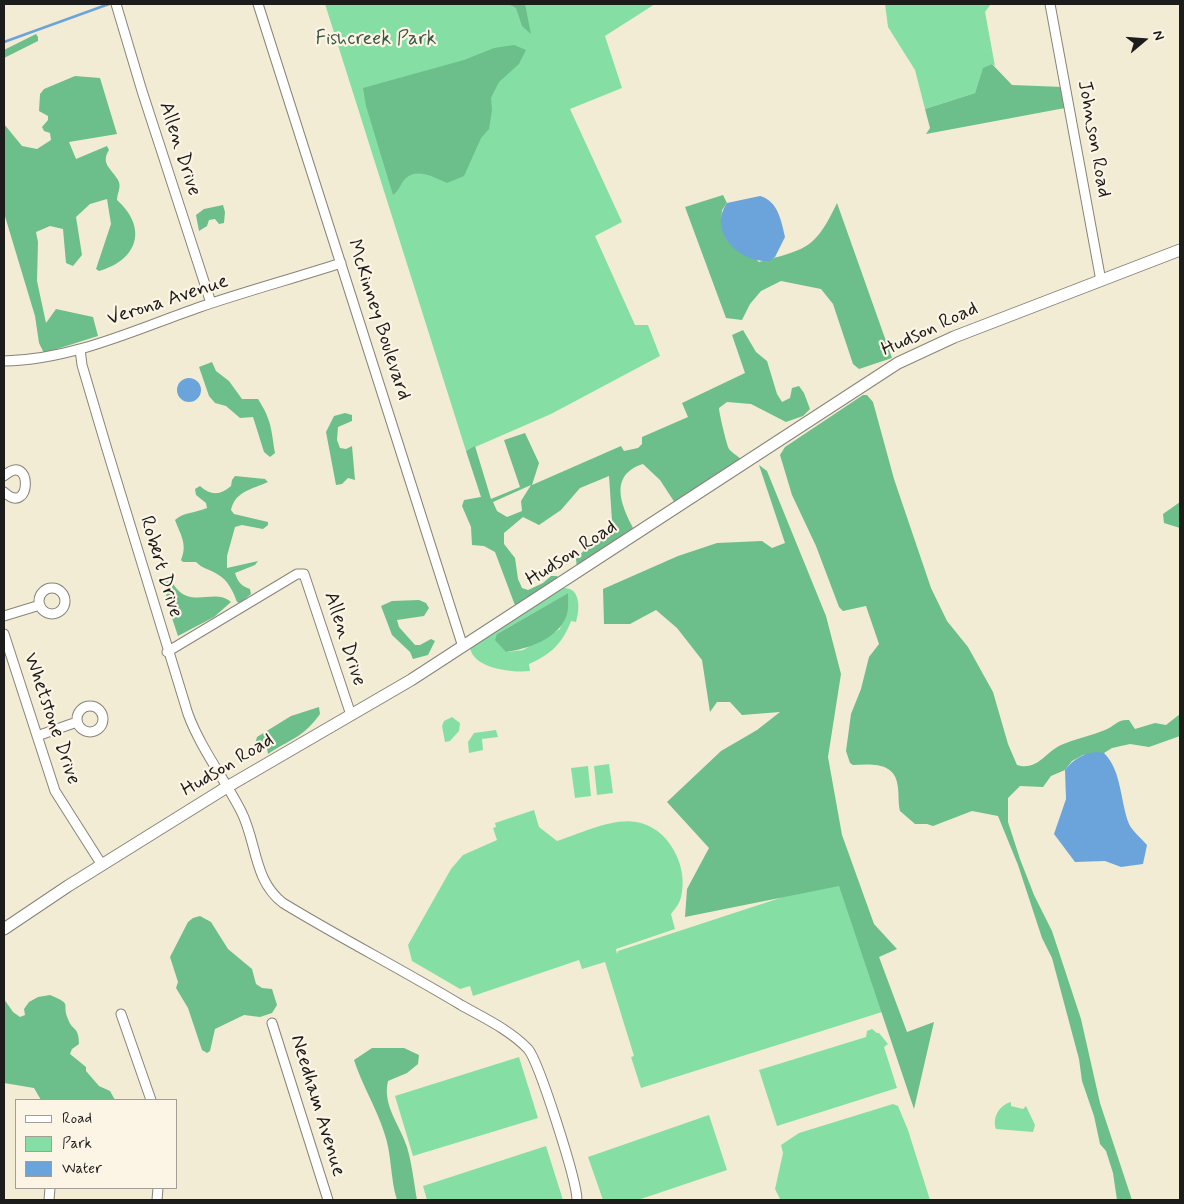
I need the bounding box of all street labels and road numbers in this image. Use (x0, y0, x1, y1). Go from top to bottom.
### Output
street label: Johnson Road (1071, 79, 1115, 199)
street label: Allen Drive (153, 99, 205, 199)
street label: McKinney Boulevard (341, 237, 415, 403)
street label: Verona Avenue (104, 270, 232, 332)
street label: Hudson Road (878, 297, 982, 363)
street label: Robert Drive (133, 513, 187, 621)
street label: Hudson Road (522, 516, 622, 592)
street label: Allen Drive (318, 589, 370, 689)
street label: Whetstone Drive (17, 650, 85, 788)
street label: Hudson Road (177, 729, 279, 803)
street label: Needham Avenue (284, 1032, 350, 1180)

